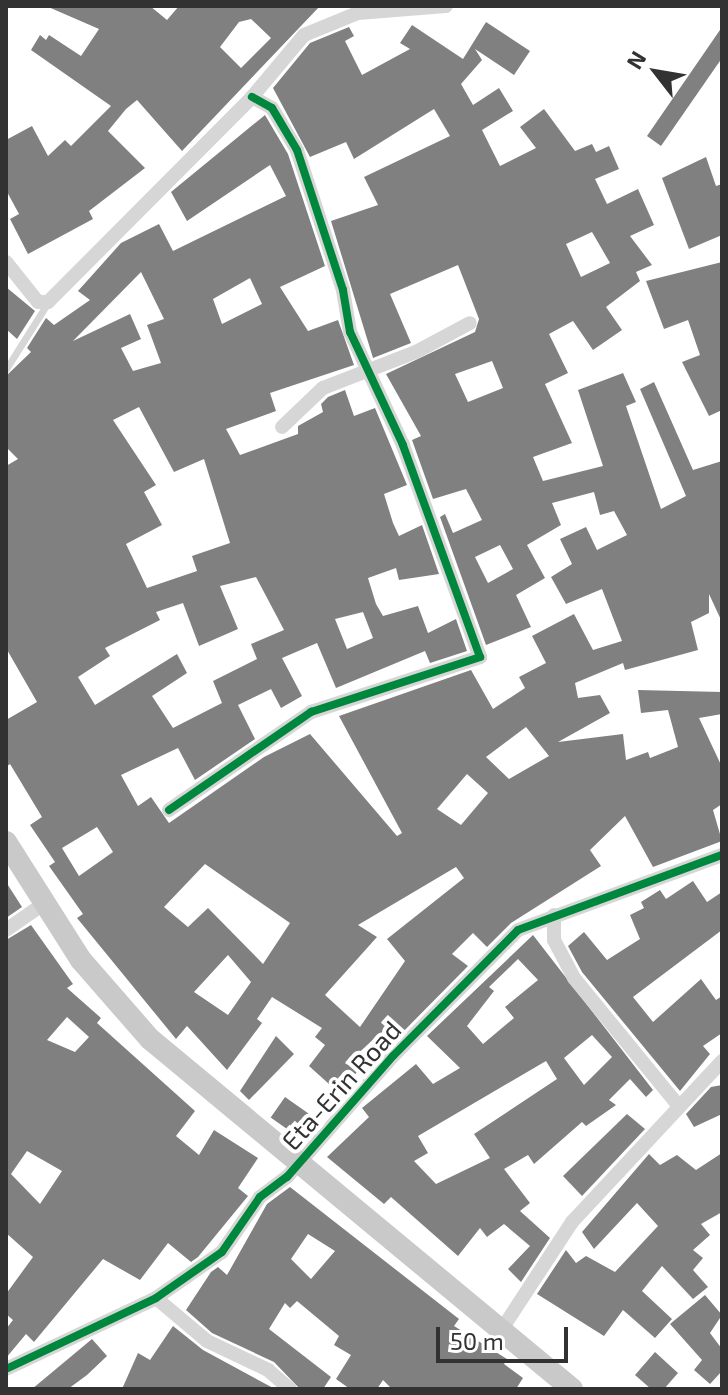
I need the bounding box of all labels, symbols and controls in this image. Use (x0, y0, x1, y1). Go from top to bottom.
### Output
north arrow (616, 32, 696, 112)
text: N (620, 46, 651, 73)
street label: Eta-Erin Road (275, 1014, 407, 1156)
scale bar (440, 1311, 572, 1361)
text: 50 m (450, 1326, 504, 1355)

